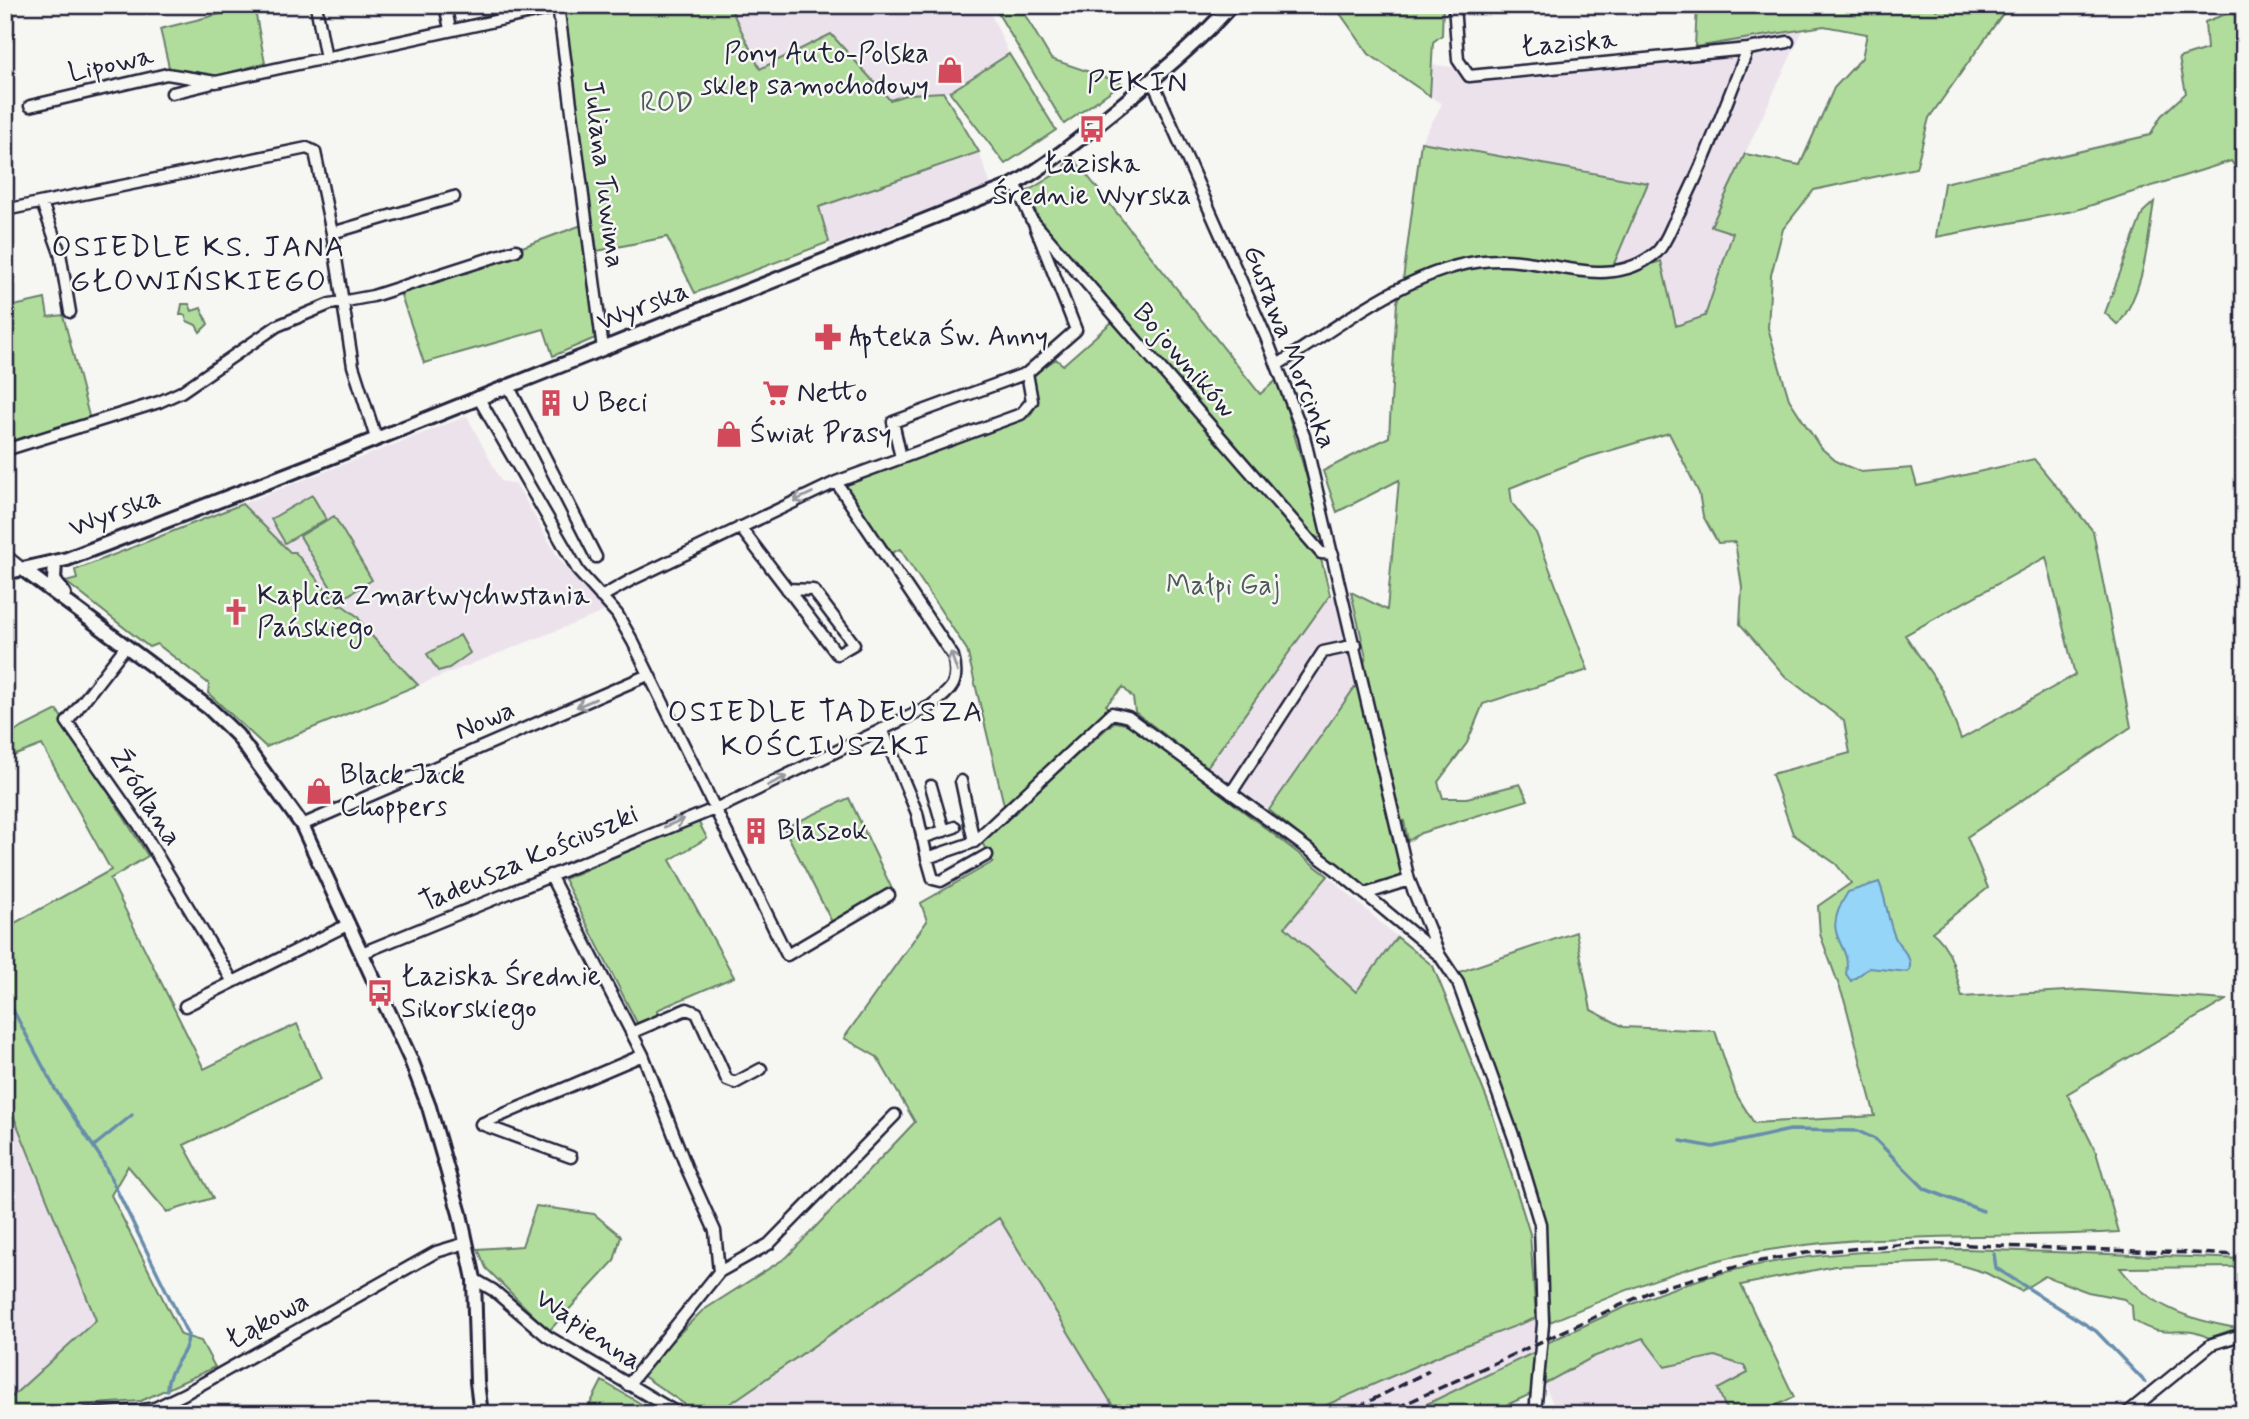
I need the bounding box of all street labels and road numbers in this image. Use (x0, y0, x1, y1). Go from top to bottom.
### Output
street label: Łaziska (1519, 21, 1619, 67)
street label: Lipowa (65, 38, 157, 92)
street label: Juliana Tuwima (573, 78, 633, 270)
street label: Gustawa Morcinka (1233, 240, 1345, 454)
street label: Wyrska (592, 273, 694, 341)
street label: Bojowników (1124, 295, 1244, 427)
street label: Wyrska (64, 479, 166, 547)
street label: Nowa (449, 692, 521, 750)
street label: Źródlana (100, 742, 190, 854)
street label: Tadeusza Kościuszki (414, 796, 644, 922)
street label: Wapienna (527, 1281, 649, 1379)
street label: Łąkowa (220, 1283, 316, 1359)

